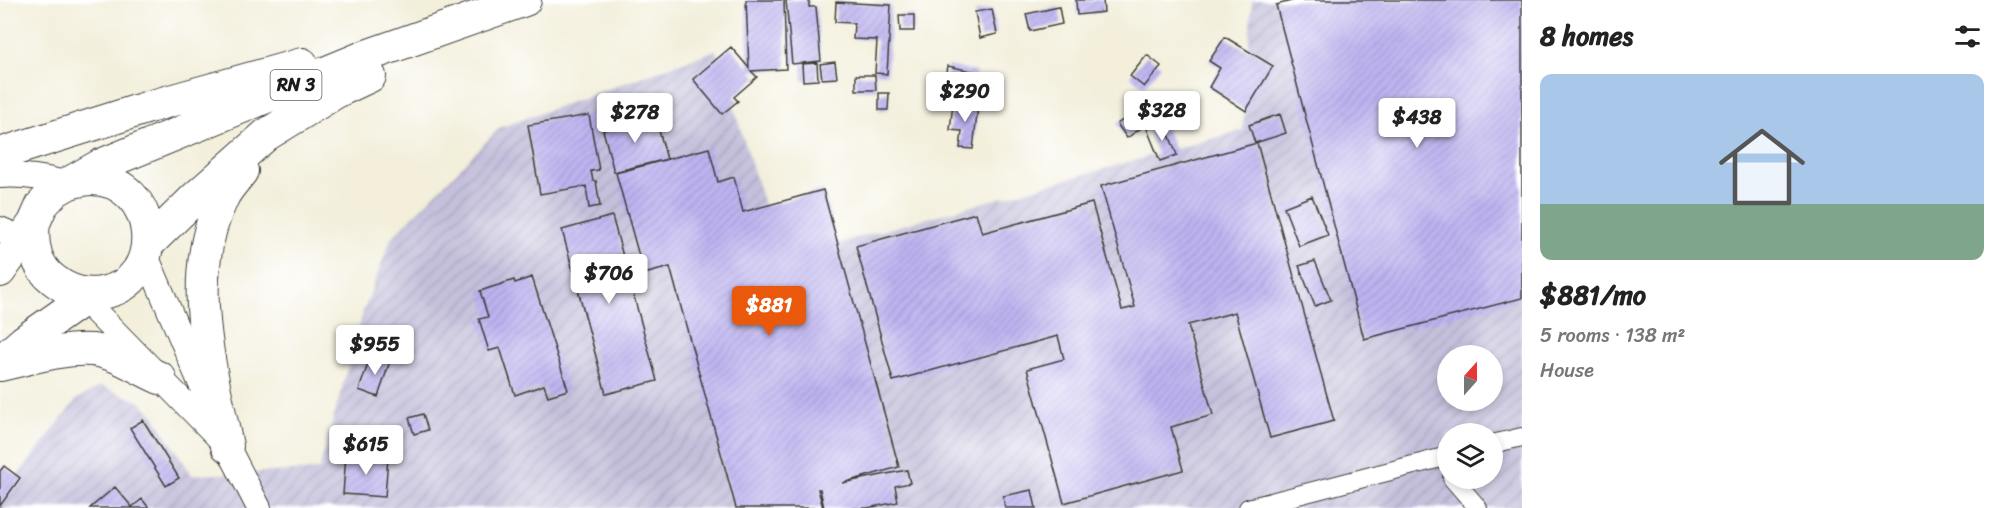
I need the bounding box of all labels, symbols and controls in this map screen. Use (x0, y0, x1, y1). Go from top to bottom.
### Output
text: 8 homes (1540, 13, 1633, 59)
icon: filters (1951, 20, 1984, 53)
road number: RN 3 (270, 70, 322, 100)
pin: $290 (929, 72, 1001, 123)
text: $290 (940, 74, 990, 109)
pin: $328 (1126, 91, 1198, 142)
pin: $278 (599, 93, 671, 144)
text: $328 (1138, 93, 1186, 128)
text: $278 (611, 95, 659, 130)
pin: $438 (1381, 98, 1453, 149)
text: $438 (1393, 100, 1442, 135)
icon: home (1708, 113, 1816, 221)
pin: $706 (573, 254, 645, 305)
text: $706 (585, 256, 633, 291)
text: $881/mo (1540, 272, 1646, 318)
pin: $881 (733, 286, 805, 337)
text: $881 (746, 288, 792, 323)
text: 5 rooms · 138 m² (1540, 318, 1685, 353)
pin: $955 (339, 325, 411, 376)
text: $955 (350, 327, 400, 362)
north arrow (1437, 345, 1503, 411)
map controls (1437, 345, 1503, 489)
text: House (1540, 353, 1594, 388)
button: layers (1437, 423, 1503, 489)
pin: $615 (330, 425, 402, 476)
text: $615 (343, 427, 389, 462)

